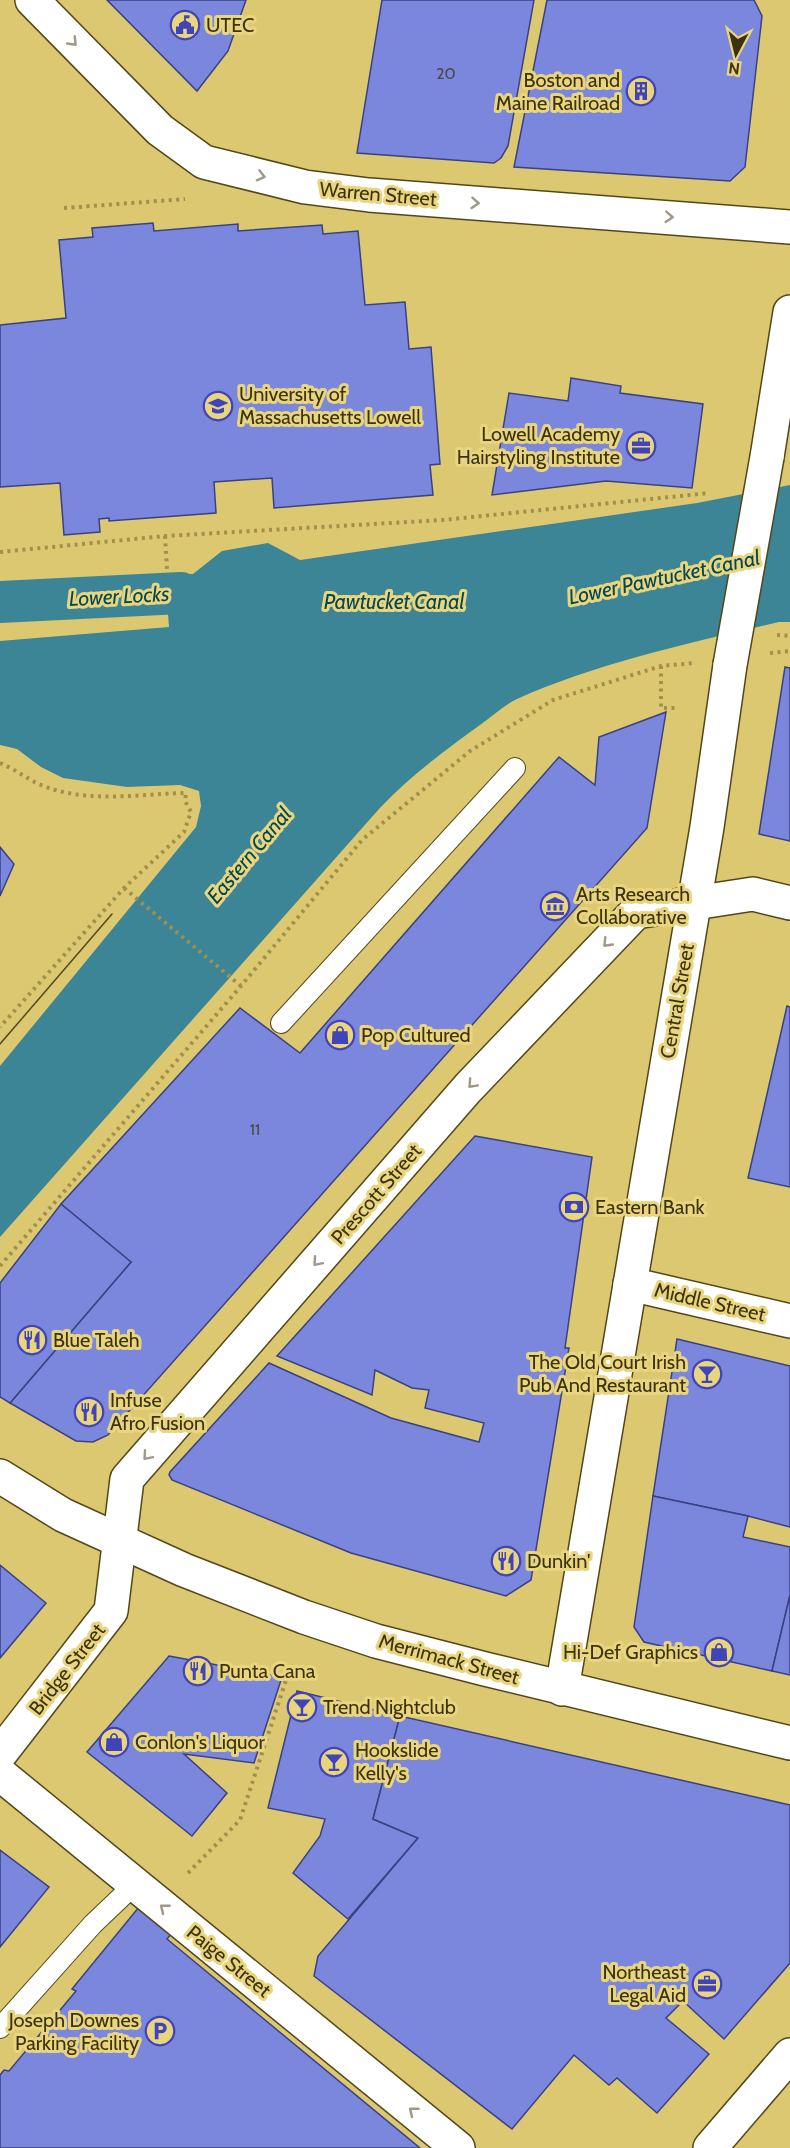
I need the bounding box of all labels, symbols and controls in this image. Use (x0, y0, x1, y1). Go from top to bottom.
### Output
public building icon: UTEC (169, 9, 201, 41)
place label: UTEC (206, 13, 254, 37)
north arrow (706, 24, 766, 84)
one-way arrow (66, 34, 77, 45)
text: N (727, 58, 741, 79)
house number: 20 (436, 64, 456, 83)
place label: Boston and Maine Railroad (496, 68, 620, 115)
building icon: Boston and Maine Railroad (625, 75, 657, 107)
one-way arrow (256, 169, 266, 182)
street label: Warren Street (318, 177, 438, 211)
one-way arrow (470, 196, 479, 209)
one-way arrow (665, 210, 674, 223)
place label: University of Massachusetts Lowell (239, 382, 421, 429)
school or university icon: University of Massachusetts Lowell (202, 390, 234, 422)
place label: Lowell Academy Hairstyling Institute (457, 422, 620, 469)
office icon: Lowell Academy Hairstyling Institute (625, 430, 657, 462)
water label: Lower Pawtucket Canal (566, 544, 762, 610)
water label: Lower Locks (68, 581, 170, 611)
water label: Pawtucket Canal (324, 589, 464, 614)
water label: Eastern Canal (201, 802, 297, 908)
place label: Arts Research Collaborative (576, 882, 690, 929)
museum icon: Arts Research Collaborative (539, 890, 571, 922)
one-way arrow (603, 936, 614, 946)
street label: Central Street (655, 941, 699, 1060)
shop icon: Pop Cultured (324, 1019, 356, 1051)
place label: Pop Cultured (361, 1023, 471, 1047)
one-way arrow (469, 1076, 480, 1087)
house number: 11 (250, 1120, 260, 1139)
street label: Prescott Street (326, 1139, 426, 1249)
bank icon: Eastern Bank (558, 1191, 590, 1223)
place label: Eastern Bank (595, 1195, 705, 1219)
one-way arrow (313, 1255, 324, 1266)
street label: Middle Street (652, 1278, 768, 1326)
restaurant icon: Blue Taleh (16, 1324, 48, 1356)
place label: Blue Taleh (53, 1328, 140, 1352)
place label: The Old Court Irish Pub And Restaurant (519, 1350, 686, 1397)
bar icon: The Old Court Irish Pub And Restaurant (691, 1358, 723, 1390)
place label: Infuse Afro Fusion (110, 1388, 205, 1435)
restaurant icon: Infuse Afro Fusion (73, 1396, 105, 1428)
one-way arrow (143, 1449, 154, 1460)
restaurant icon: Dunkin' (490, 1545, 522, 1577)
place label: Dunkin' (527, 1549, 591, 1573)
street label: Bridge Street (24, 1618, 110, 1720)
street label: Merrimack Street (376, 1629, 522, 1689)
shop icon: Hi-Def Graphics (703, 1636, 735, 1668)
place label: Hi-Def Graphics (563, 1640, 698, 1664)
restaurant icon: Punta Cana (182, 1655, 214, 1687)
place label: Punta Cana (219, 1659, 316, 1683)
bar icon: Trend Nightclub (286, 1691, 318, 1723)
place label: Trend Nightclub (323, 1695, 456, 1719)
shop icon: Conlon's Liquor (98, 1726, 130, 1758)
place label: Conlon's Liquor (135, 1730, 266, 1754)
place label: Hookslide Kelly's (355, 1738, 438, 1785)
bar icon: Hookslide Kelly's (318, 1746, 350, 1778)
one-way arrow (160, 1904, 171, 1915)
street label: Paige Street (182, 1920, 276, 2002)
place label: Northeast Legal Aid (602, 1960, 686, 2007)
office icon: Northeast Legal Aid (691, 1968, 723, 2000)
place label: Joseph Downes Parking Facility (8, 2008, 139, 2055)
parking icon: Joseph Downes Parking Facility (144, 2015, 176, 2047)
one-way arrow (409, 2107, 420, 2118)

